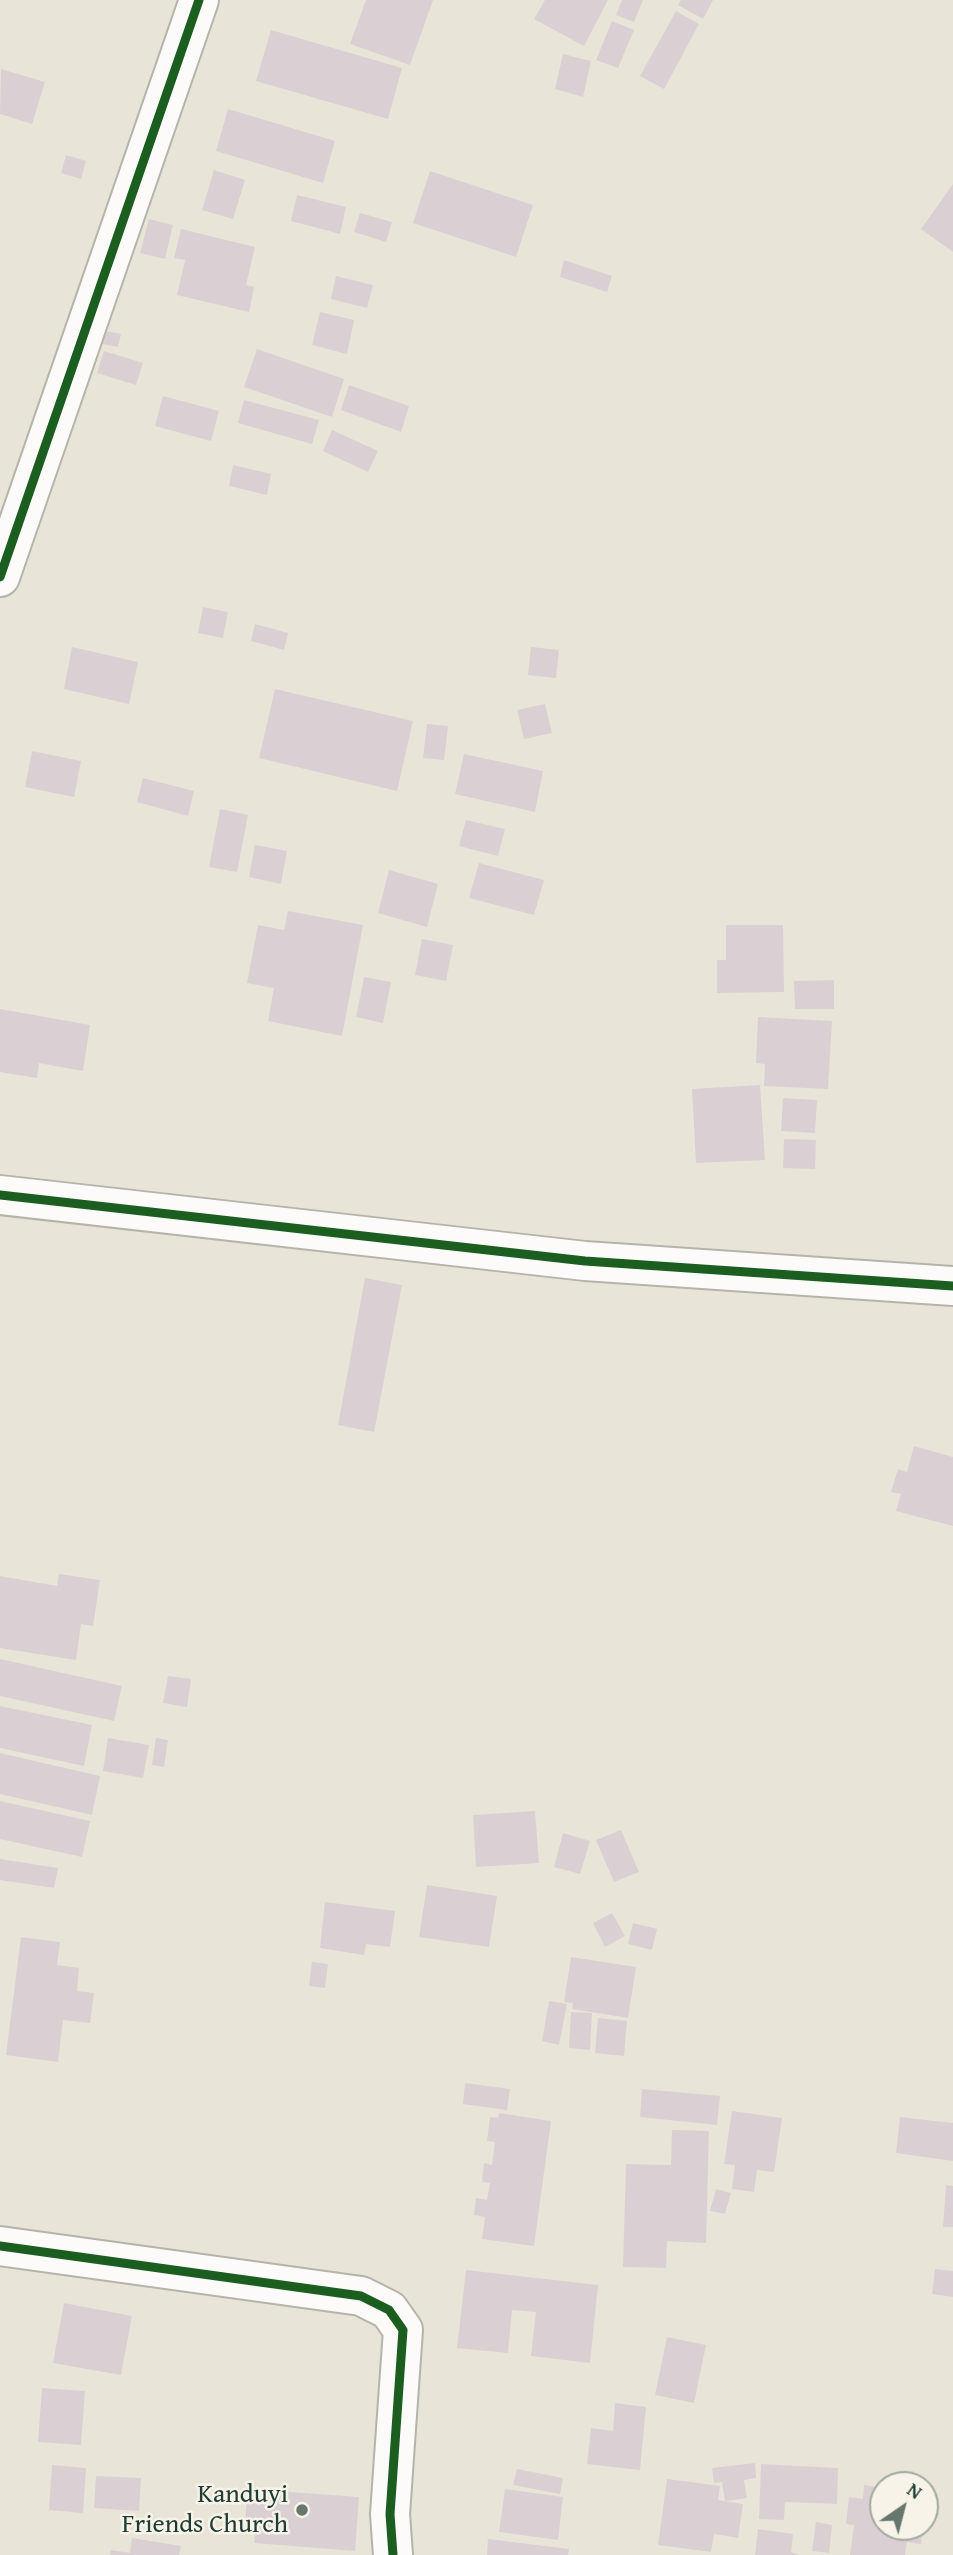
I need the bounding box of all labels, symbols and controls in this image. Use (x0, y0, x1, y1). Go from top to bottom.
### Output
north arrow (869, 2471, 939, 2541)
text: N (902, 2475, 928, 2506)
place label: Kanduyi Friends Church (122, 2479, 288, 2540)
marker: Kanduyi Friends Church (294, 2502, 310, 2518)

